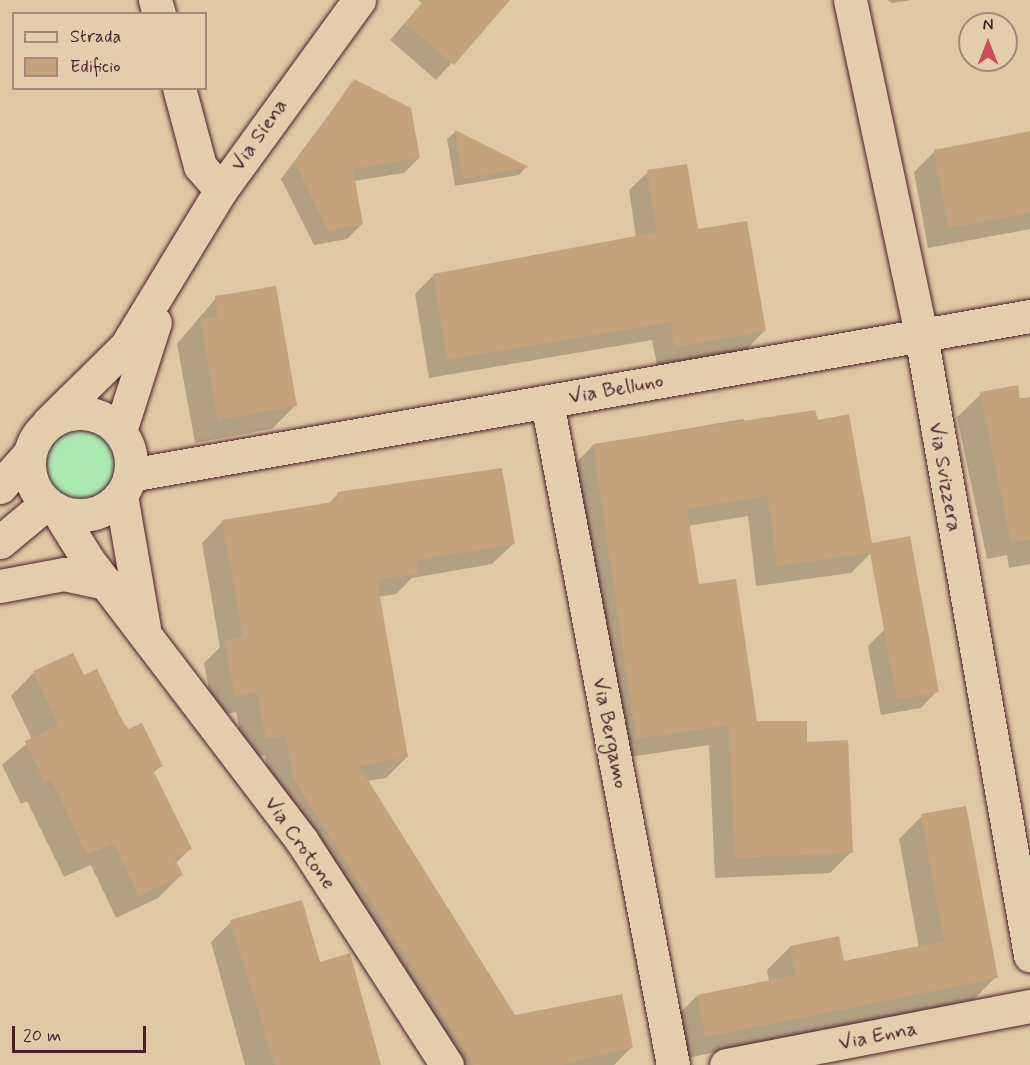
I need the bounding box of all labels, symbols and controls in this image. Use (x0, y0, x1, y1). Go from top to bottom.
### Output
legend (12, 12, 207, 90)
north arrow (958, 12, 1018, 72)
text: N (983, 15, 993, 36)
text: Strada (70, 25, 121, 49)
text: Edificio (70, 55, 121, 79)
street label: Via Siena (225, 93, 293, 177)
street label: Via Belluno (568, 368, 664, 410)
street label: Via Svizzera (923, 420, 967, 534)
street label: Via Bergamo (587, 676, 633, 790)
street label: Via Crotone (259, 792, 341, 894)
scale bar (15, 1014, 148, 1052)
street label: Via Enna (837, 1016, 919, 1056)
text: 20 m (23, 1024, 61, 1048)

